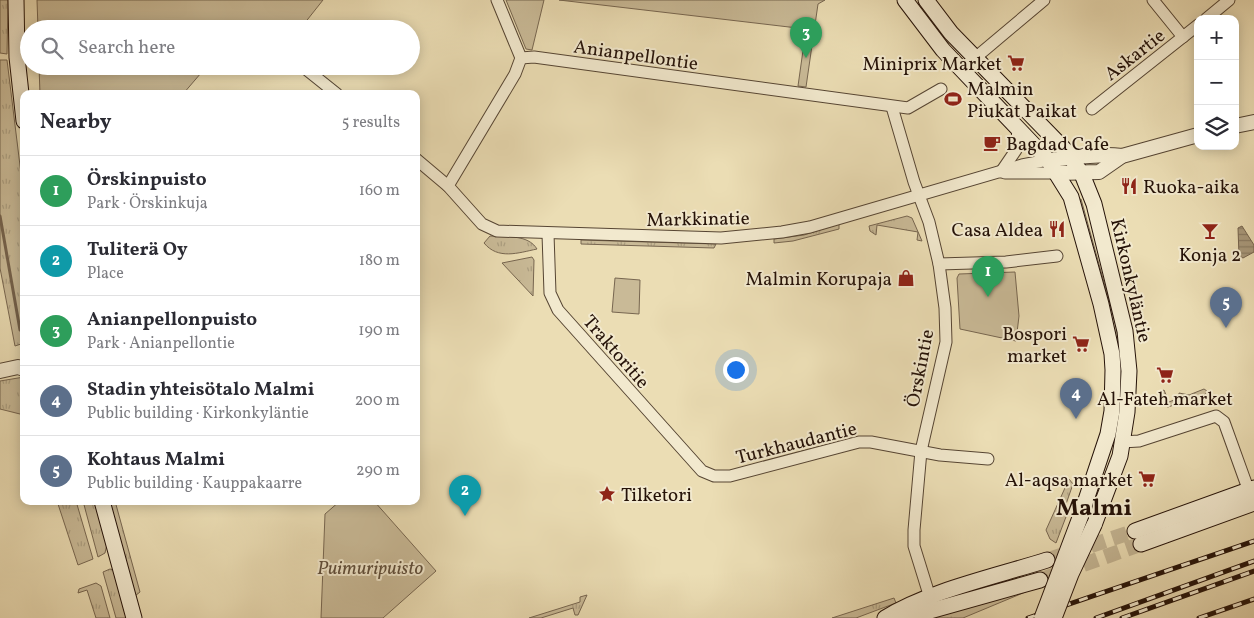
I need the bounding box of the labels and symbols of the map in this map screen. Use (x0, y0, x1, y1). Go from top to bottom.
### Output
pin: 3 (790, 17, 822, 58)
street label: Askartie (1099, 24, 1171, 88)
street label: Anianpellontie (572, 34, 700, 78)
place label: Miniprix Market (862, 52, 1002, 78)
supermarket icon: Miniprix Market (1006, 53, 1026, 73)
place label: Malmin Piukat Paikat (967, 77, 1077, 125)
sports icon: Malmin Piukat Paikat (943, 89, 963, 109)
place label: Bagdad Cafe (1006, 132, 1109, 158)
cafe icon: Bagdad Cafe (982, 133, 1002, 153)
place label: Ruoka-aika (1143, 175, 1239, 201)
restaurant icon: Ruoka-aika (1119, 176, 1139, 196)
street label: Markkinatie (646, 206, 750, 234)
street label: Kirkonkyläntie (1103, 216, 1157, 345)
place label: Casa Aldea (951, 218, 1043, 244)
restaurant icon: Casa Aldea (1047, 219, 1067, 239)
bar icon: Konja 2 (1200, 221, 1220, 241)
place label: Konja 2 (1179, 243, 1241, 269)
pin: 1 (972, 256, 1004, 297)
place label: Malmin Korupaja (745, 267, 892, 293)
shop icon: Malmin Korupaja (896, 268, 916, 288)
pin: 5 (1210, 287, 1242, 328)
street label: Traktoritie (576, 310, 655, 395)
place label: Bospori market (1002, 322, 1067, 370)
street label: Örskintie (901, 327, 941, 410)
supermarket icon: Bospori market (1071, 334, 1091, 354)
your location (723, 357, 749, 383)
supermarket icon: Al-Fateh market (1155, 365, 1175, 385)
pin: 4 (1060, 378, 1092, 419)
place label: Al-Fateh market (1097, 387, 1233, 413)
street label: Turkhaudantie (733, 416, 860, 472)
place label: Al-aqsa market (1005, 468, 1133, 494)
supermarket icon: Al-aqsa market (1137, 469, 1157, 489)
pin: 2 (449, 475, 481, 516)
place label: Tilketori (621, 483, 692, 509)
place icon: Tilketori (597, 484, 617, 504)
district label: Malmi (1056, 492, 1132, 526)
park label: Puimuripuisto (317, 556, 423, 582)

